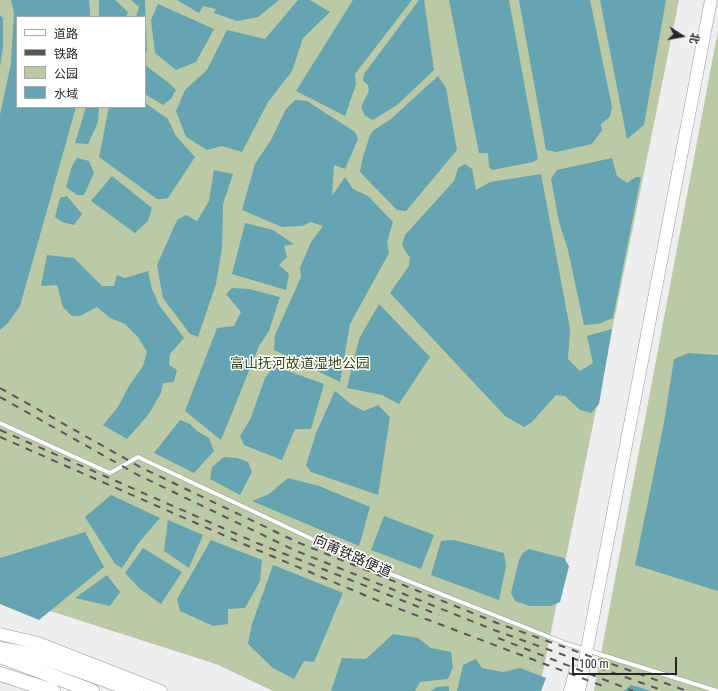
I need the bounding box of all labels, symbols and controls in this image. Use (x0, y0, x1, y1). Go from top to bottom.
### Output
legend (16, 16, 146, 108)
north arrow (662, 16, 702, 56)
text: 道路 (54, 27, 78, 41)
text: 北 (687, 32, 702, 45)
text: 铁路 (54, 47, 78, 61)
text: 公园 (54, 67, 78, 81)
text: 水域 (54, 87, 78, 101)
park label: 富山抚河故道湿地公园 (230, 356, 370, 372)
street label: 向莆铁路便道 (310, 532, 394, 582)
scale bar (574, 649, 679, 675)
text: 100 m (579, 657, 609, 671)

